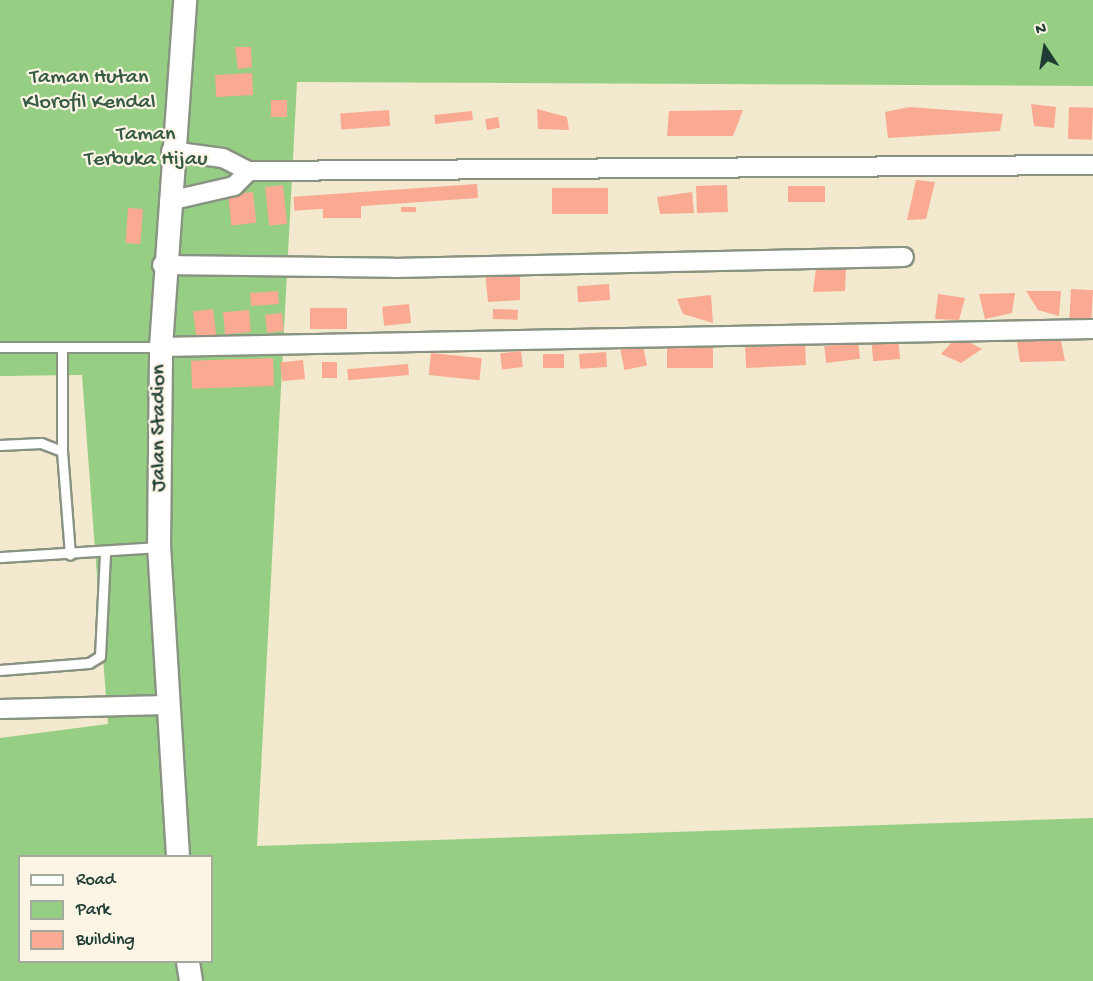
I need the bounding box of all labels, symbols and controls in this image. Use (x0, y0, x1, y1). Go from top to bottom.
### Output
north arrow (1015, 18, 1075, 78)
text: N (1034, 20, 1048, 40)
park label: Taman Hutan Klorofil Kendal (22, 65, 156, 116)
park label: Taman Terbuka Hijau (84, 122, 208, 174)
street label: Jalan Stadion (147, 364, 173, 492)
legend (18, 855, 213, 963)
text: Road (76, 870, 115, 891)
text: Park (76, 900, 110, 921)
text: Building (76, 930, 135, 951)

